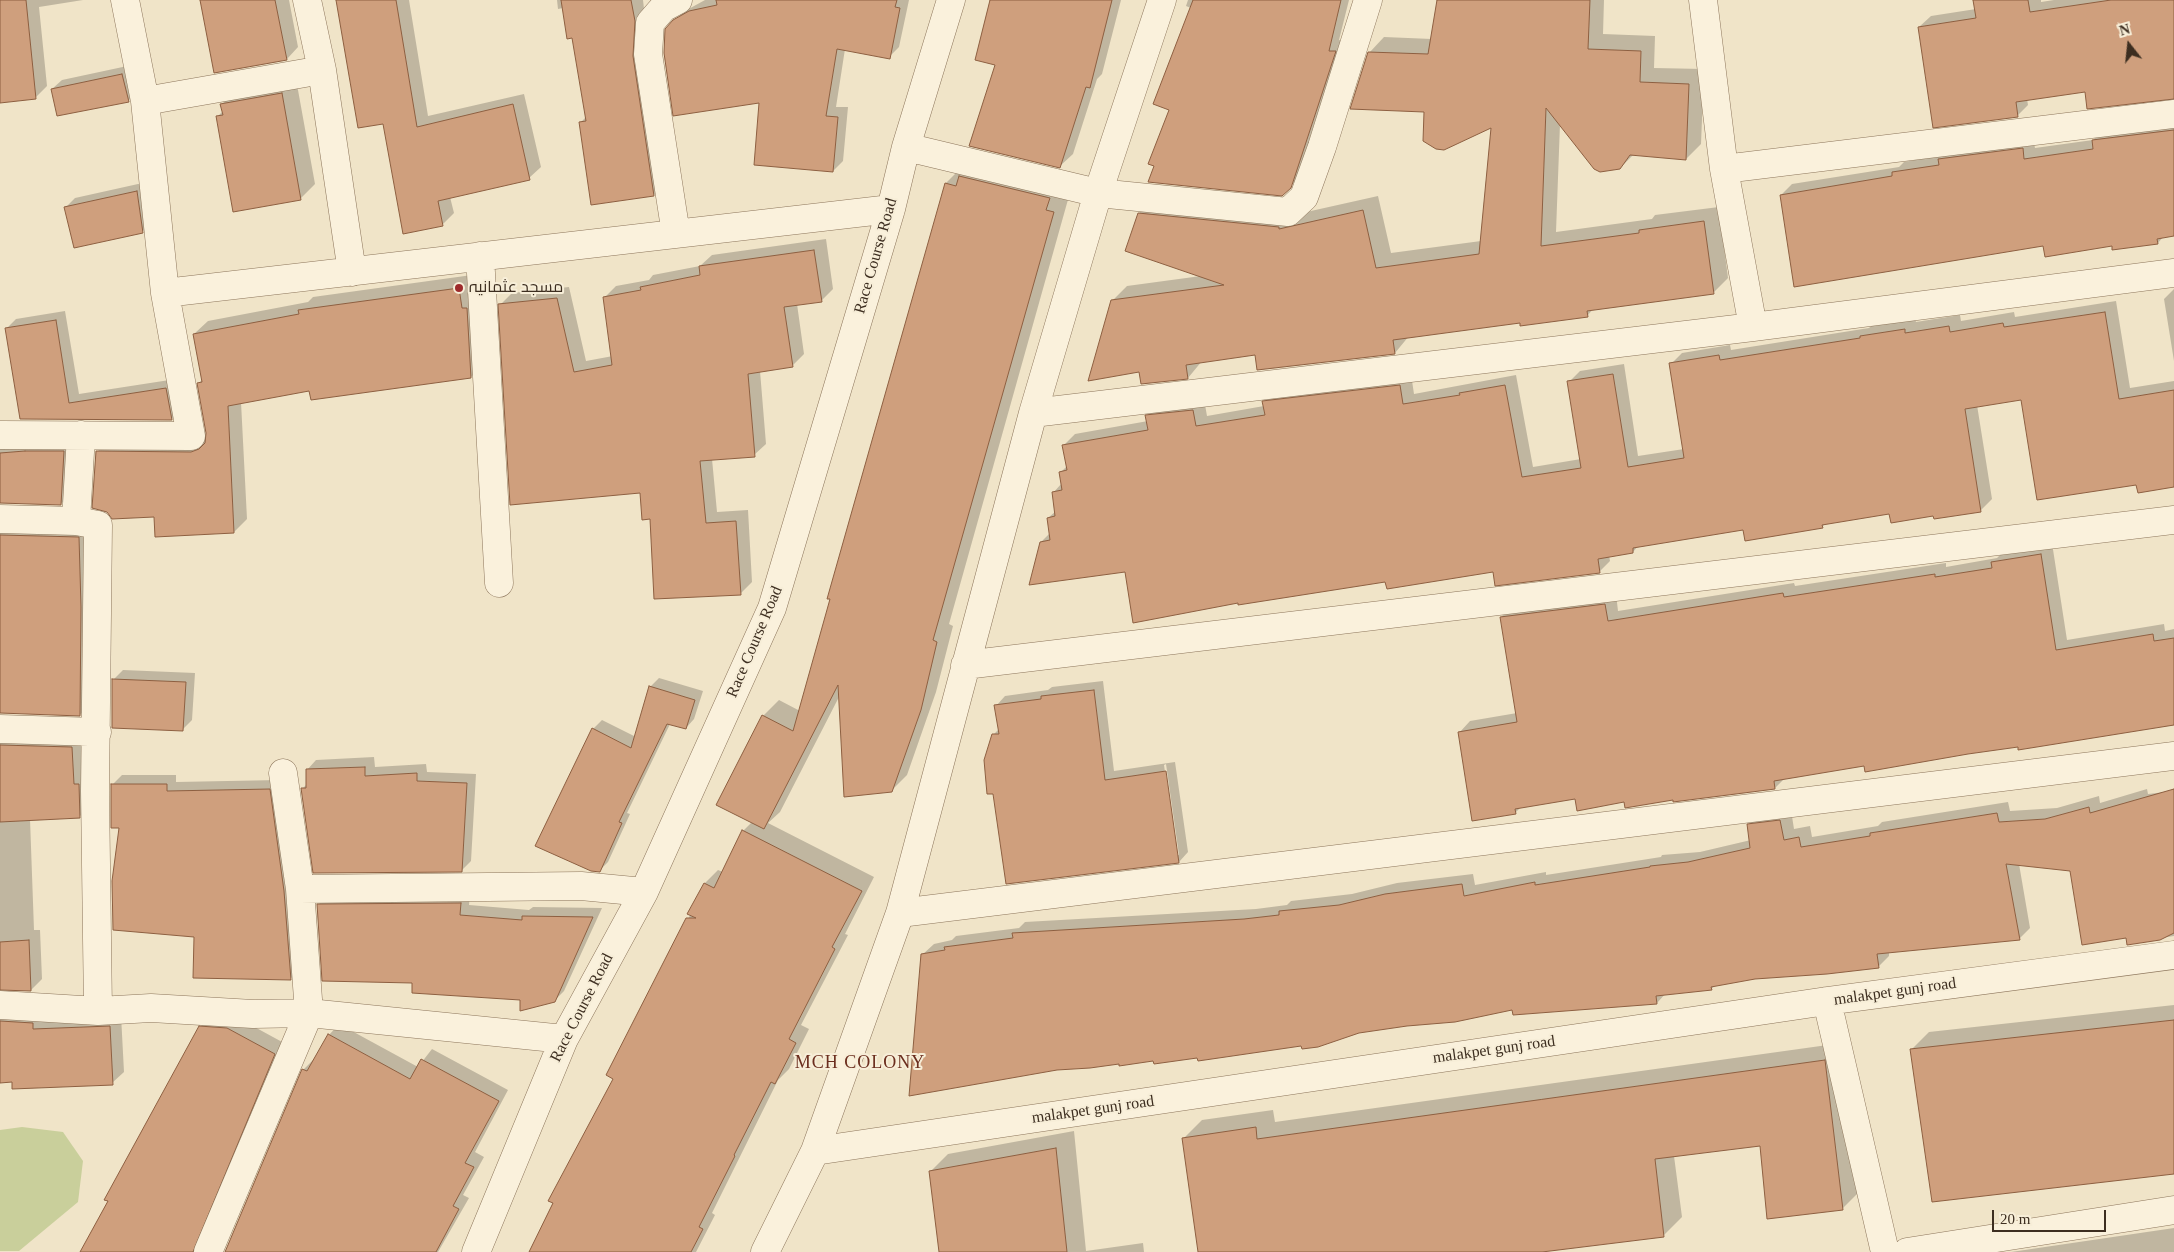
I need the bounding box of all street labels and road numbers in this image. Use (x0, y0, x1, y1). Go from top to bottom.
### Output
street label: Race Course Road (850, 196, 902, 316)
street label: Race Course Road (723, 583, 787, 701)
street label: Race Course Road (546, 951, 618, 1065)
street label: malakpet gunj road (1833, 974, 1957, 1010)
street label: malakpet gunj road (1432, 1032, 1556, 1068)
street label: malakpet gunj road (1031, 1092, 1155, 1128)

